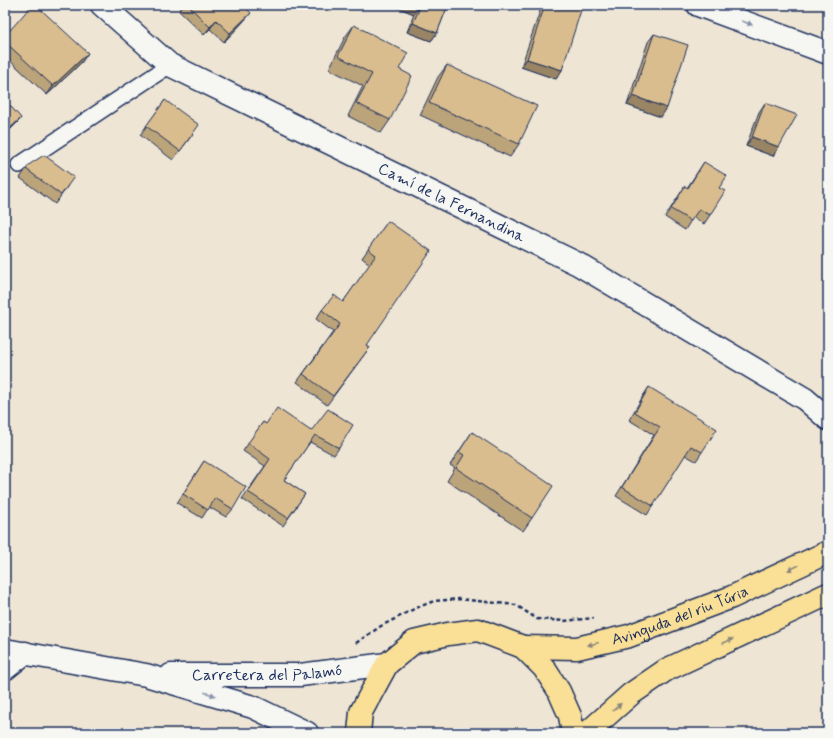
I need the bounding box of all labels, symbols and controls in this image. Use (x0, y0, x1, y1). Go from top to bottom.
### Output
one-way arrow (742, 21, 754, 27)
street label: Camí de la Fernandina (375, 158, 529, 247)
one-way arrow (787, 565, 798, 571)
street label: Avinguda del riu Túria (609, 580, 752, 650)
one-way arrow (722, 638, 734, 644)
one-way arrow (587, 642, 599, 648)
street label: Carretera del Palamó (192, 659, 343, 686)
one-way arrow (204, 691, 216, 697)
one-way arrow (612, 703, 621, 712)

